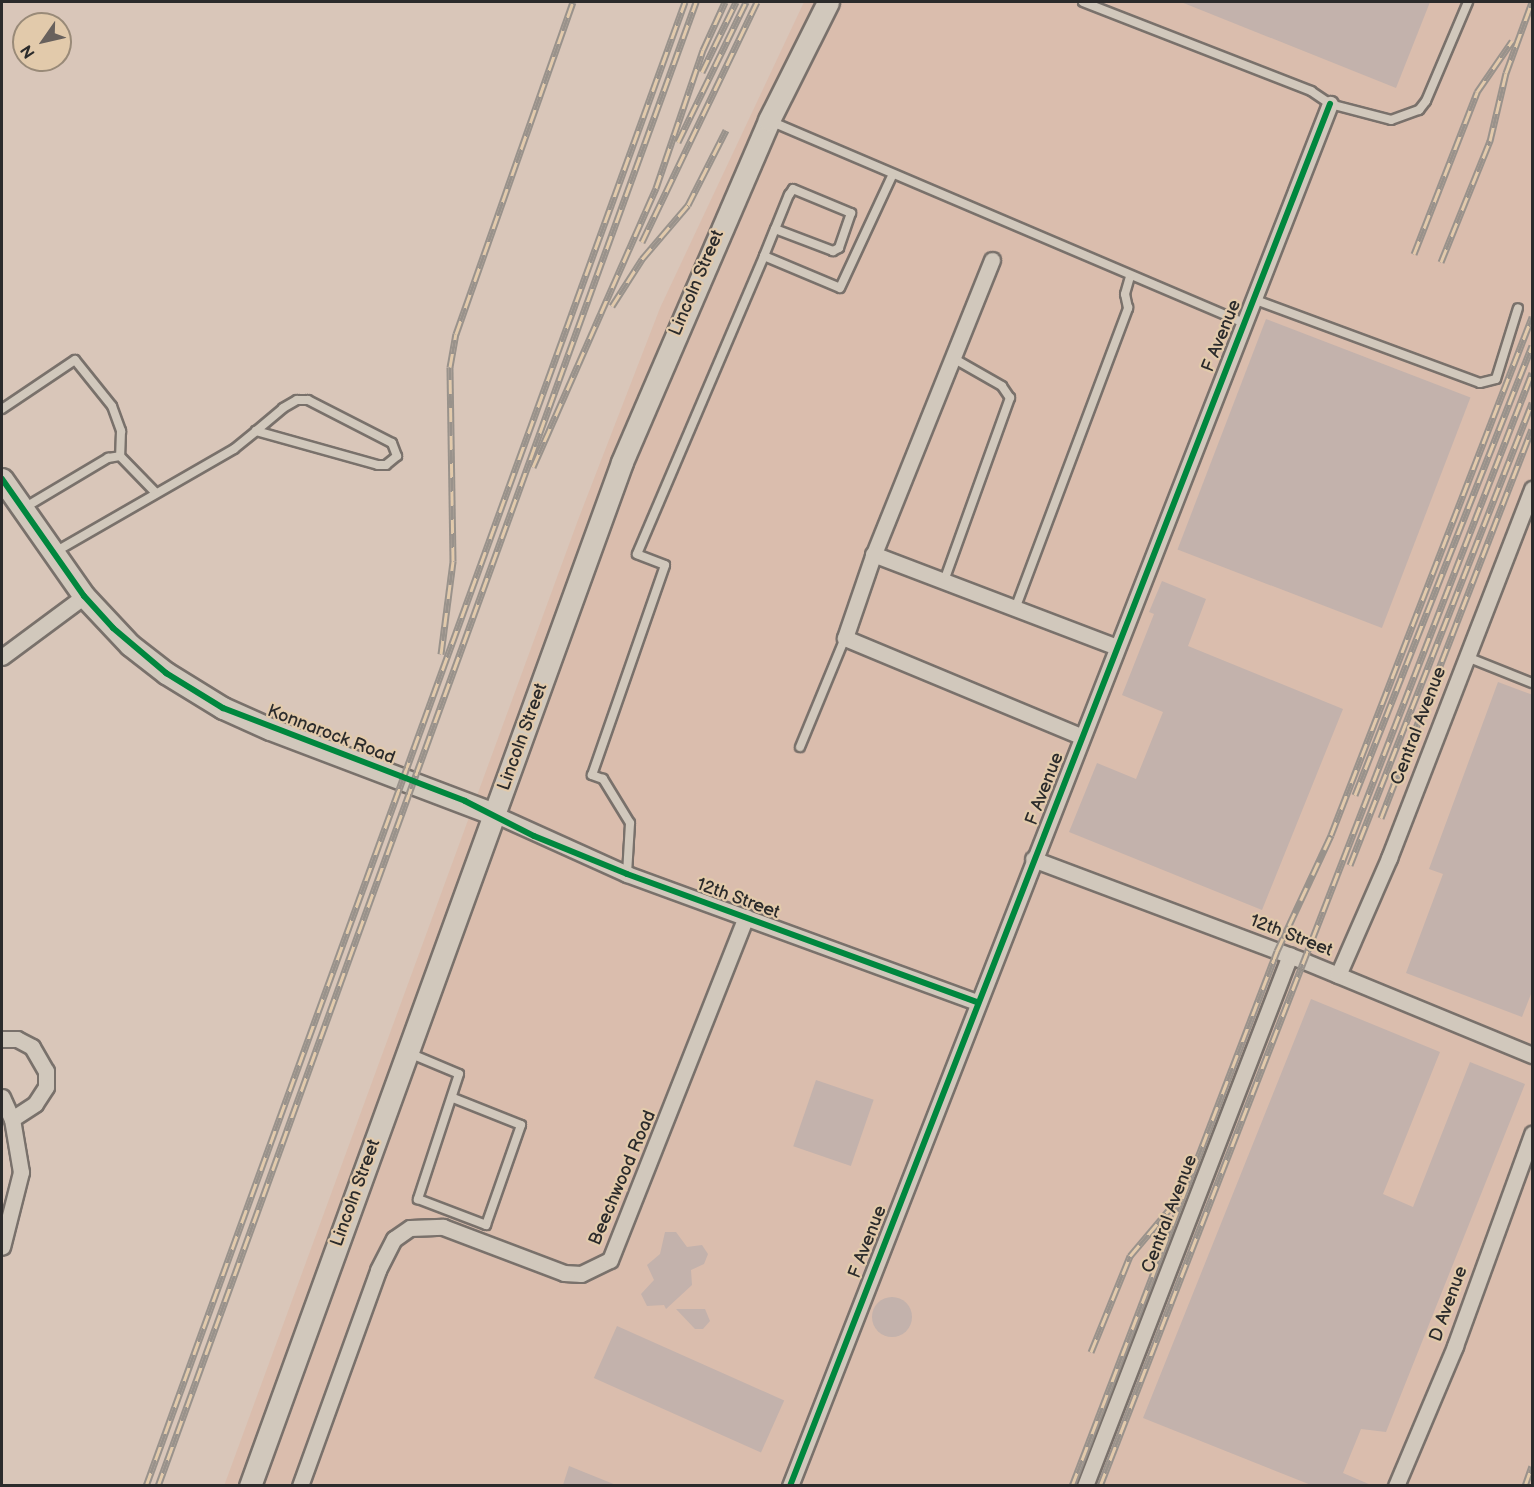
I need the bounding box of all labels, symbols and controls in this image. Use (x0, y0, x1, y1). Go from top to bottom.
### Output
north arrow (12, 12, 72, 72)
text: N (17, 41, 40, 62)
street label: Lincoln Street (665, 227, 729, 339)
street label: F Avenue (1198, 297, 1246, 375)
street label: Central Avenue (1387, 664, 1451, 788)
street label: Lincoln Street (494, 680, 552, 794)
street label: Konnarock Road (264, 701, 398, 769)
street label: F Avenue (1021, 750, 1069, 828)
street label: 12th Street (693, 874, 783, 924)
street label: 12th Street (1246, 910, 1336, 962)
street label: Beechwood Road (585, 1107, 661, 1249)
street label: Lincoln Street (327, 1136, 385, 1250)
street label: Central Avenue (1138, 1152, 1202, 1276)
street label: F Avenue (844, 1203, 892, 1281)
street label: D Avenue (1425, 1263, 1473, 1345)

